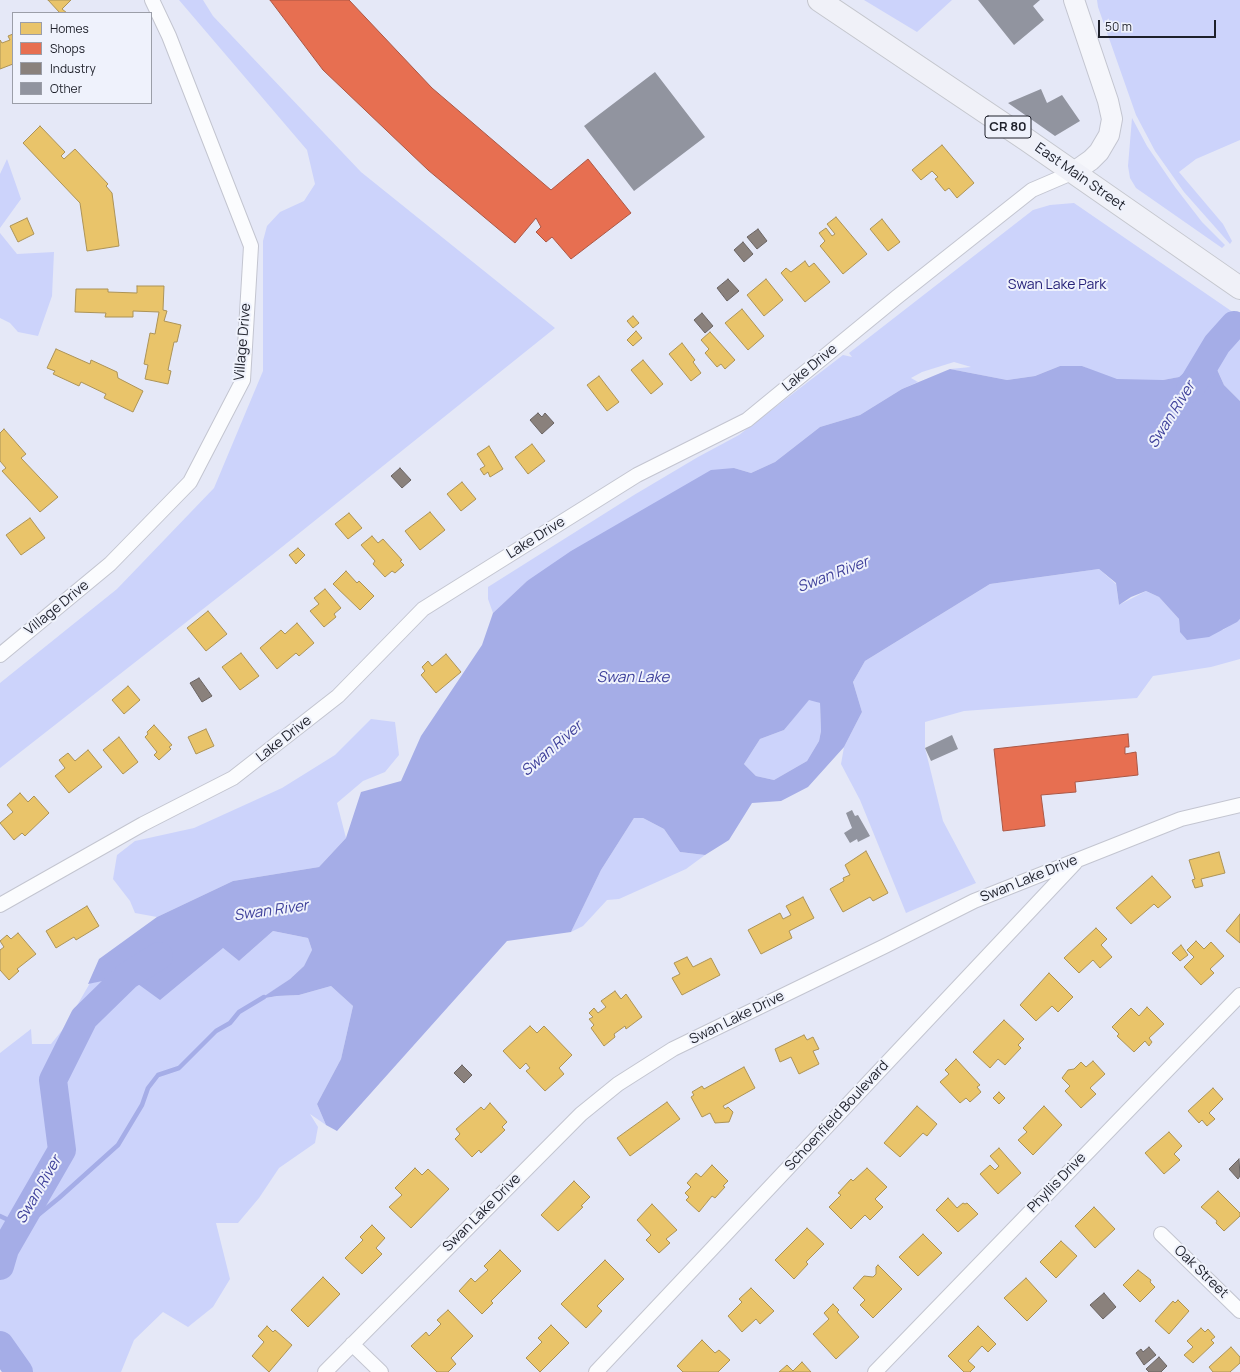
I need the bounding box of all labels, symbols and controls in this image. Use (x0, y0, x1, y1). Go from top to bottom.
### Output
legend (12, 12, 152, 104)
scale bar (1100, 12, 1218, 38)
text: 50 m (1105, 18, 1132, 35)
text: Homes (50, 20, 89, 37)
text: Shops (50, 40, 85, 57)
text: Industry (50, 60, 96, 77)
text: Other (50, 80, 82, 97)
road number: CR 80 (985, 116, 1031, 138)
street label: East Main Street (1032, 140, 1128, 214)
park label: Swan Lake Park (1008, 277, 1106, 293)
street label: Village Drive (231, 303, 255, 381)
street label: Lake Drive (779, 341, 841, 395)
water label: Swan River (1144, 378, 1200, 452)
street label: Lake Drive (504, 514, 568, 562)
water label: Swan River (795, 553, 871, 597)
street label: Village Drive (21, 577, 93, 639)
water label: Swan Lake (597, 669, 669, 687)
street label: Lake Drive (253, 712, 315, 766)
water label: Swan River (518, 718, 586, 780)
street label: Swan Lake Drive (978, 852, 1080, 906)
water label: Swan River (233, 897, 309, 925)
street label: Swan Lake Drive (687, 988, 787, 1048)
street label: Schoenfield Boulevard (782, 1058, 892, 1174)
street label: Phyllis Drive (1024, 1150, 1090, 1216)
water label: Swan River (12, 1153, 66, 1227)
street label: Swan Lake Drive (440, 1171, 524, 1255)
street label: Oak Street (1170, 1242, 1232, 1302)

